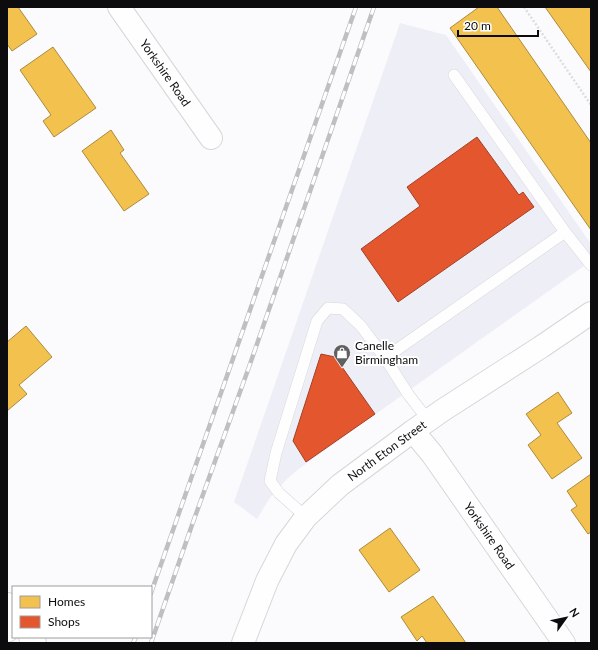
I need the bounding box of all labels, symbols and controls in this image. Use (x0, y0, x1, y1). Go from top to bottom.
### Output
scale bar (458, 12, 538, 38)
text: 20 m (464, 18, 491, 33)
street label: Yorkshire Road (137, 36, 194, 109)
place label: Canelle Birmingham (355, 338, 418, 367)
shop icon: Canelle Birmingham (332, 343, 352, 368)
street label: North Eton Street (345, 417, 429, 484)
street label: Yorkshire Road (461, 499, 518, 572)
legend (12, 586, 152, 638)
text: Homes (48, 594, 85, 609)
north arrow (546, 598, 586, 638)
text: N (567, 605, 583, 619)
text: Shops (48, 614, 80, 629)

